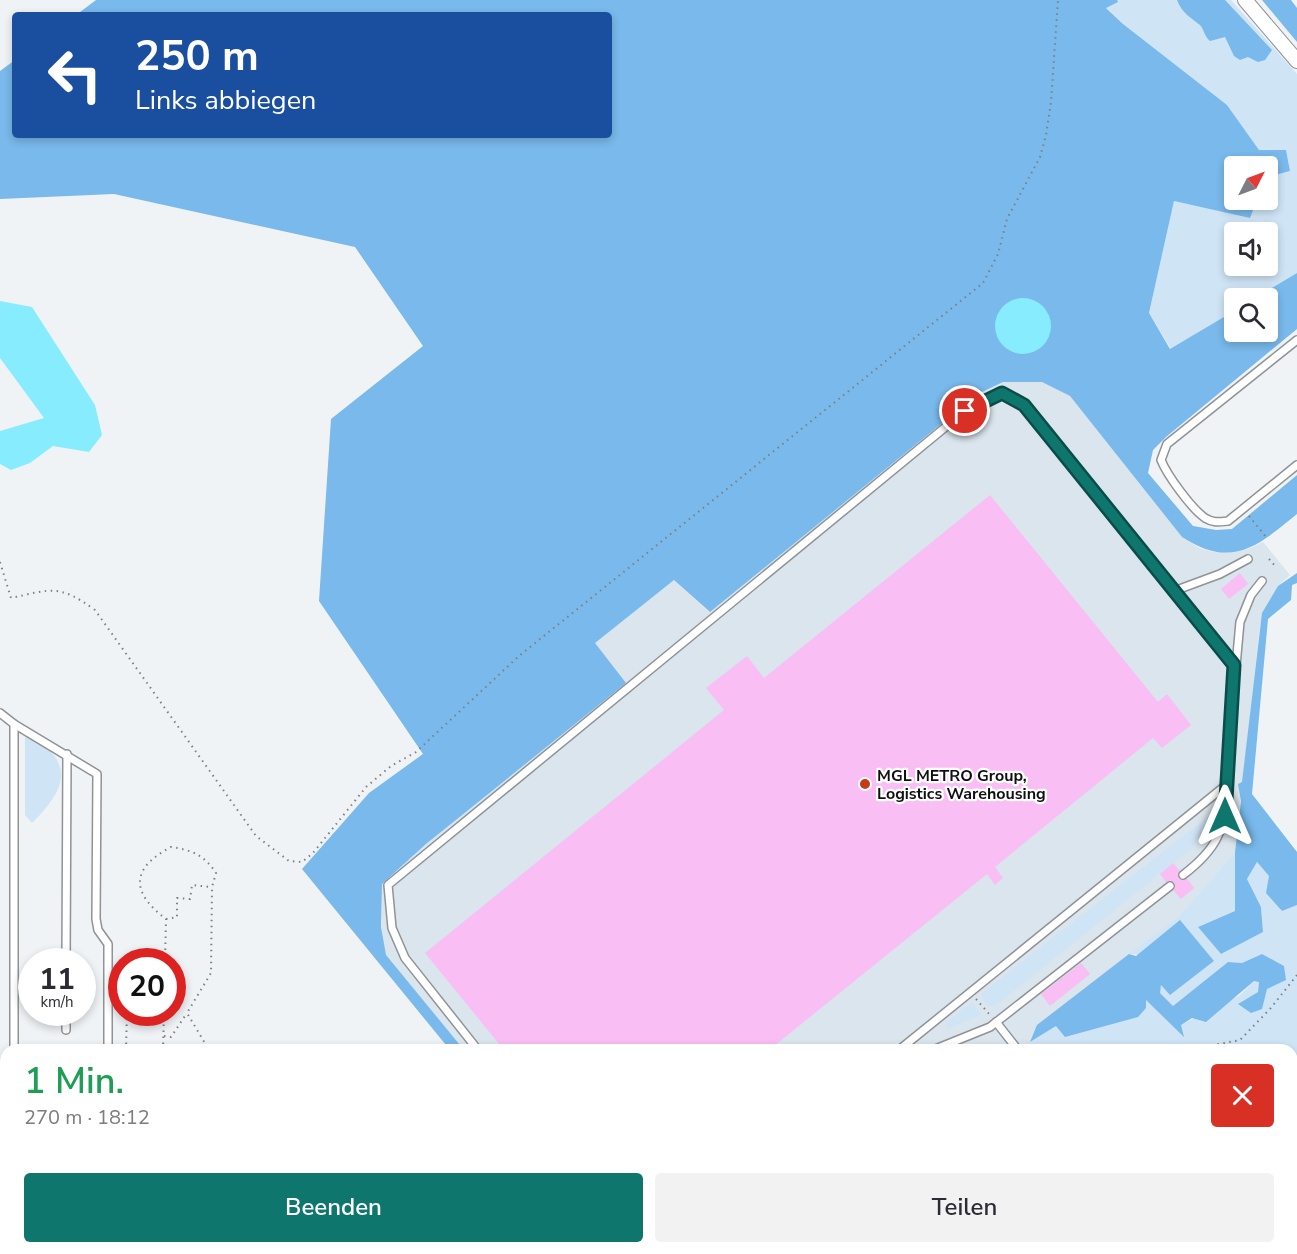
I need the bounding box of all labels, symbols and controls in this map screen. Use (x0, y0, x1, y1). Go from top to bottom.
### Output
text: 250 m (135, 28, 259, 85)
icon: left (36, 36, 114, 114)
text: Links abbiegen (135, 82, 316, 119)
north arrow (1224, 156, 1278, 210)
map controls (1224, 156, 1278, 342)
button: sound (1224, 222, 1278, 276)
button: search (1224, 288, 1278, 342)
pin (939, 385, 990, 436)
icon: arrive (948, 394, 981, 427)
place label: MGL METRO Group, Logistics Warehousing (877, 765, 1046, 805)
marker: MGL METRO Group, Logistics Warehousing (858, 777, 872, 791)
position arrow (1193, 784, 1257, 848)
speed limit sign: 20 (108, 948, 186, 1026)
text: 11 (39, 959, 75, 1000)
text: km/h (40, 992, 74, 1012)
text: 1 Min. (24, 1057, 124, 1106)
button: close (1211, 1064, 1274, 1127)
text: 270 m · 18:12 (24, 1104, 150, 1131)
button: Beenden (24, 1173, 643, 1242)
button: Teilen (655, 1173, 1274, 1242)

